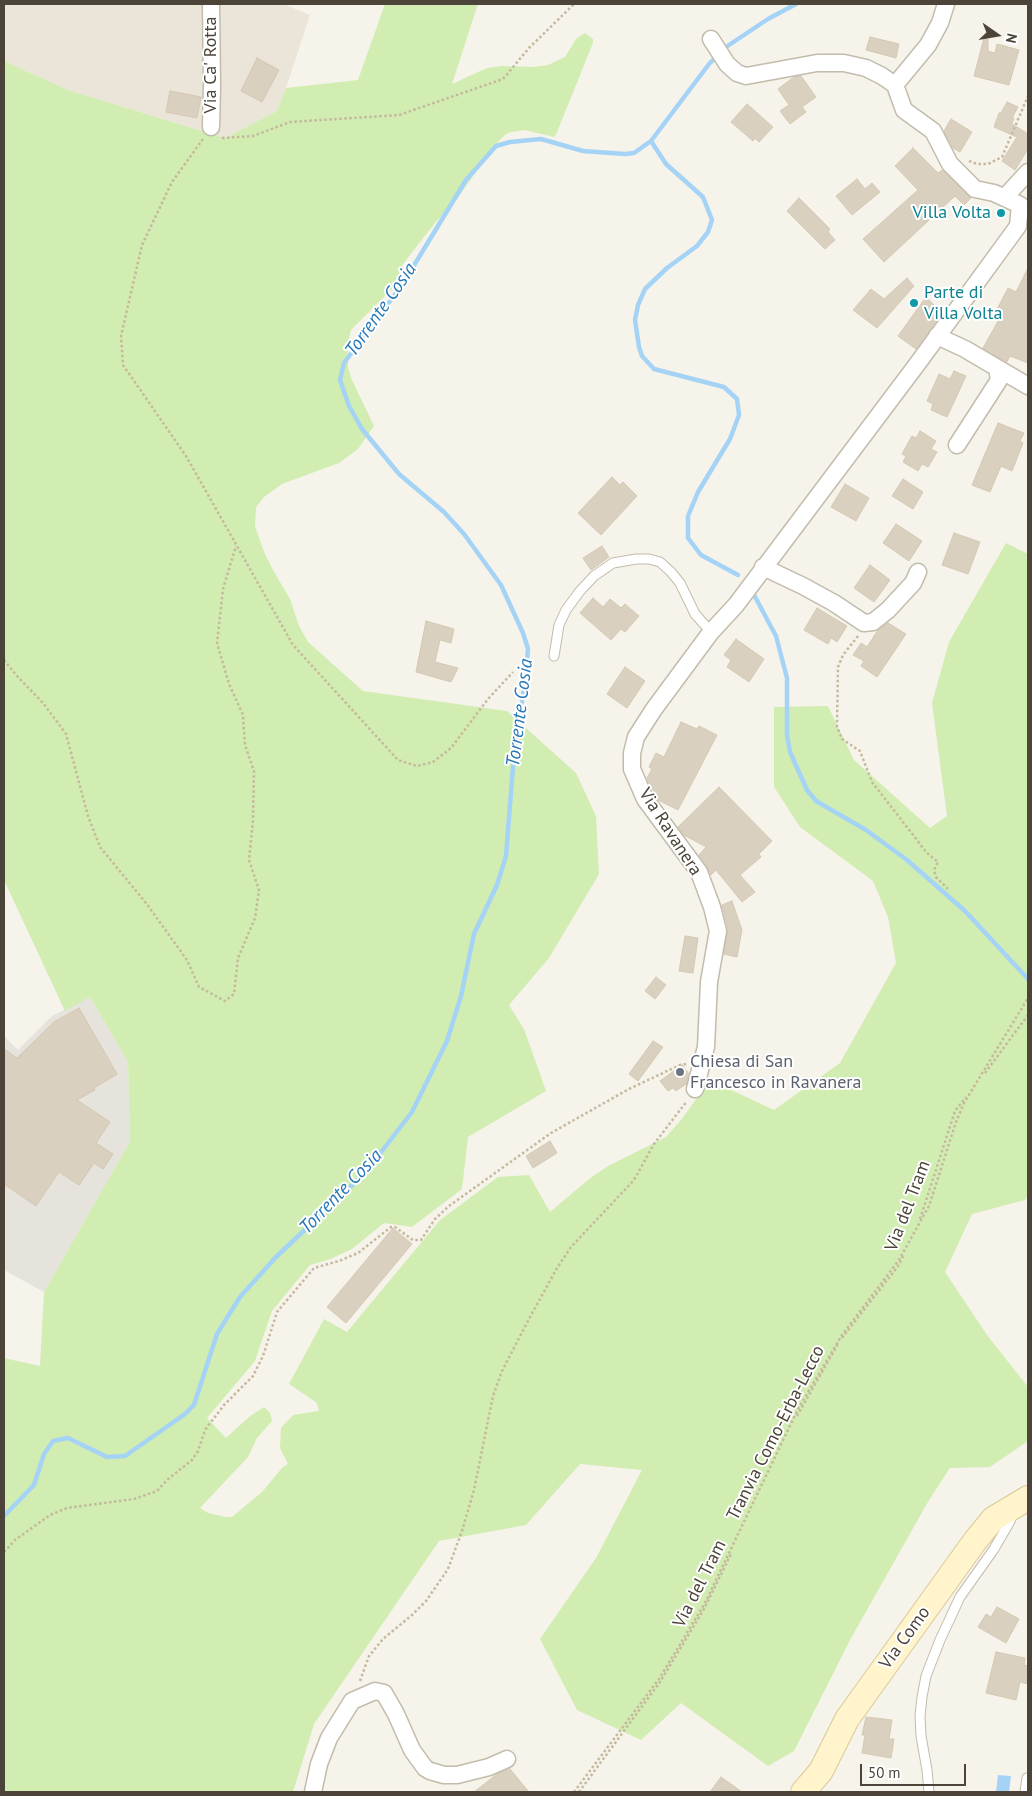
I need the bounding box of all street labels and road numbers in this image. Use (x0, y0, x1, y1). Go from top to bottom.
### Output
street label: Via Ca' Rotta (200, 17, 222, 113)
street label: Via Ravanera (634, 784, 706, 880)
street label: Via del Tram (881, 1158, 935, 1254)
street label: Tranvia Como-Erba-Lecco (722, 1342, 830, 1524)
street label: Via del Tram (669, 1537, 731, 1631)
street label: Via Como (875, 1602, 935, 1674)

